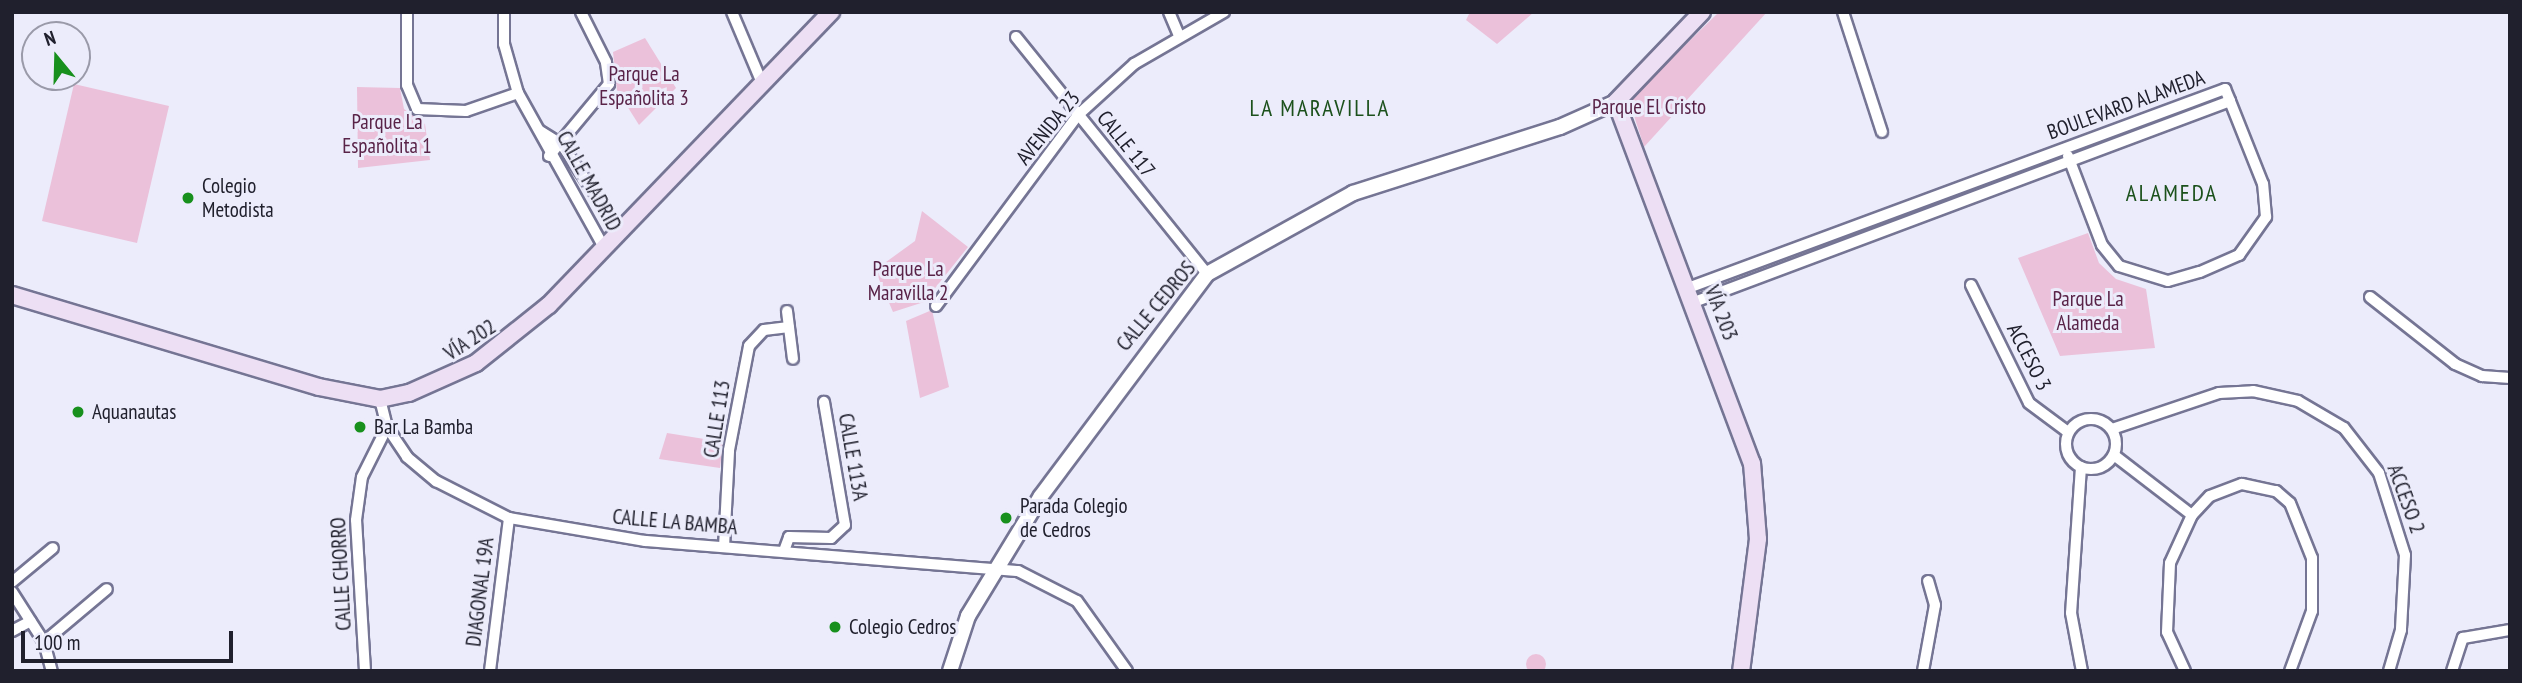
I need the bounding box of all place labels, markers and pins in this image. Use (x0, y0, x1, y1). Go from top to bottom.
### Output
place label: Colegio Metodista (202, 173, 274, 223)
marker: Colegio Metodista (180, 190, 196, 206)
place label: Aquanautas (92, 399, 176, 425)
marker: Aquanautas (70, 404, 86, 420)
place label: Bar La Bamba (374, 414, 473, 440)
marker: Bar La Bamba (352, 419, 368, 435)
place label: Parada Colegio de Cedros (1020, 493, 1128, 543)
marker: Parada Colegio de Cedros (998, 510, 1014, 526)
place label: Colegio Cedros (849, 614, 956, 640)
marker: Colegio Cedros (827, 619, 843, 635)

